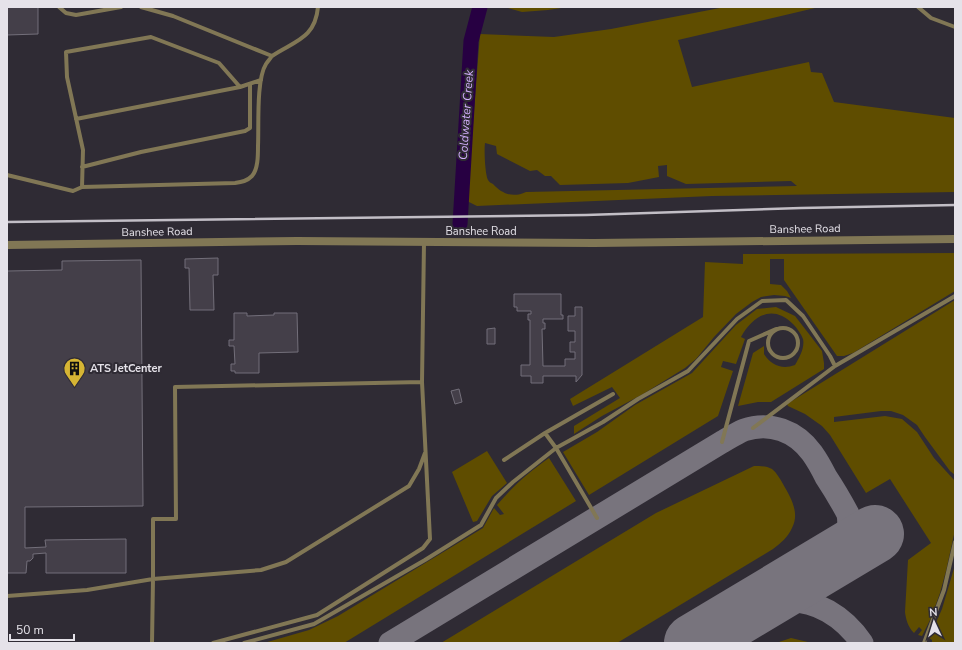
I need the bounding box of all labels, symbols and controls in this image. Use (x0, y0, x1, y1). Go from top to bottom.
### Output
water label: Coldwater Creek (455, 69, 477, 161)
street label: Banshee Road (769, 221, 841, 237)
street label: Banshee Road (121, 224, 193, 240)
street label: Banshee Road (445, 224, 517, 239)
building icon: ATS JetCenter (62, 355, 88, 388)
place label: ATS JetCenter (90, 361, 162, 376)
north arrow (914, 602, 954, 642)
text: N (929, 605, 938, 620)
scale bar (10, 616, 74, 642)
text: 50 m (16, 622, 44, 638)

